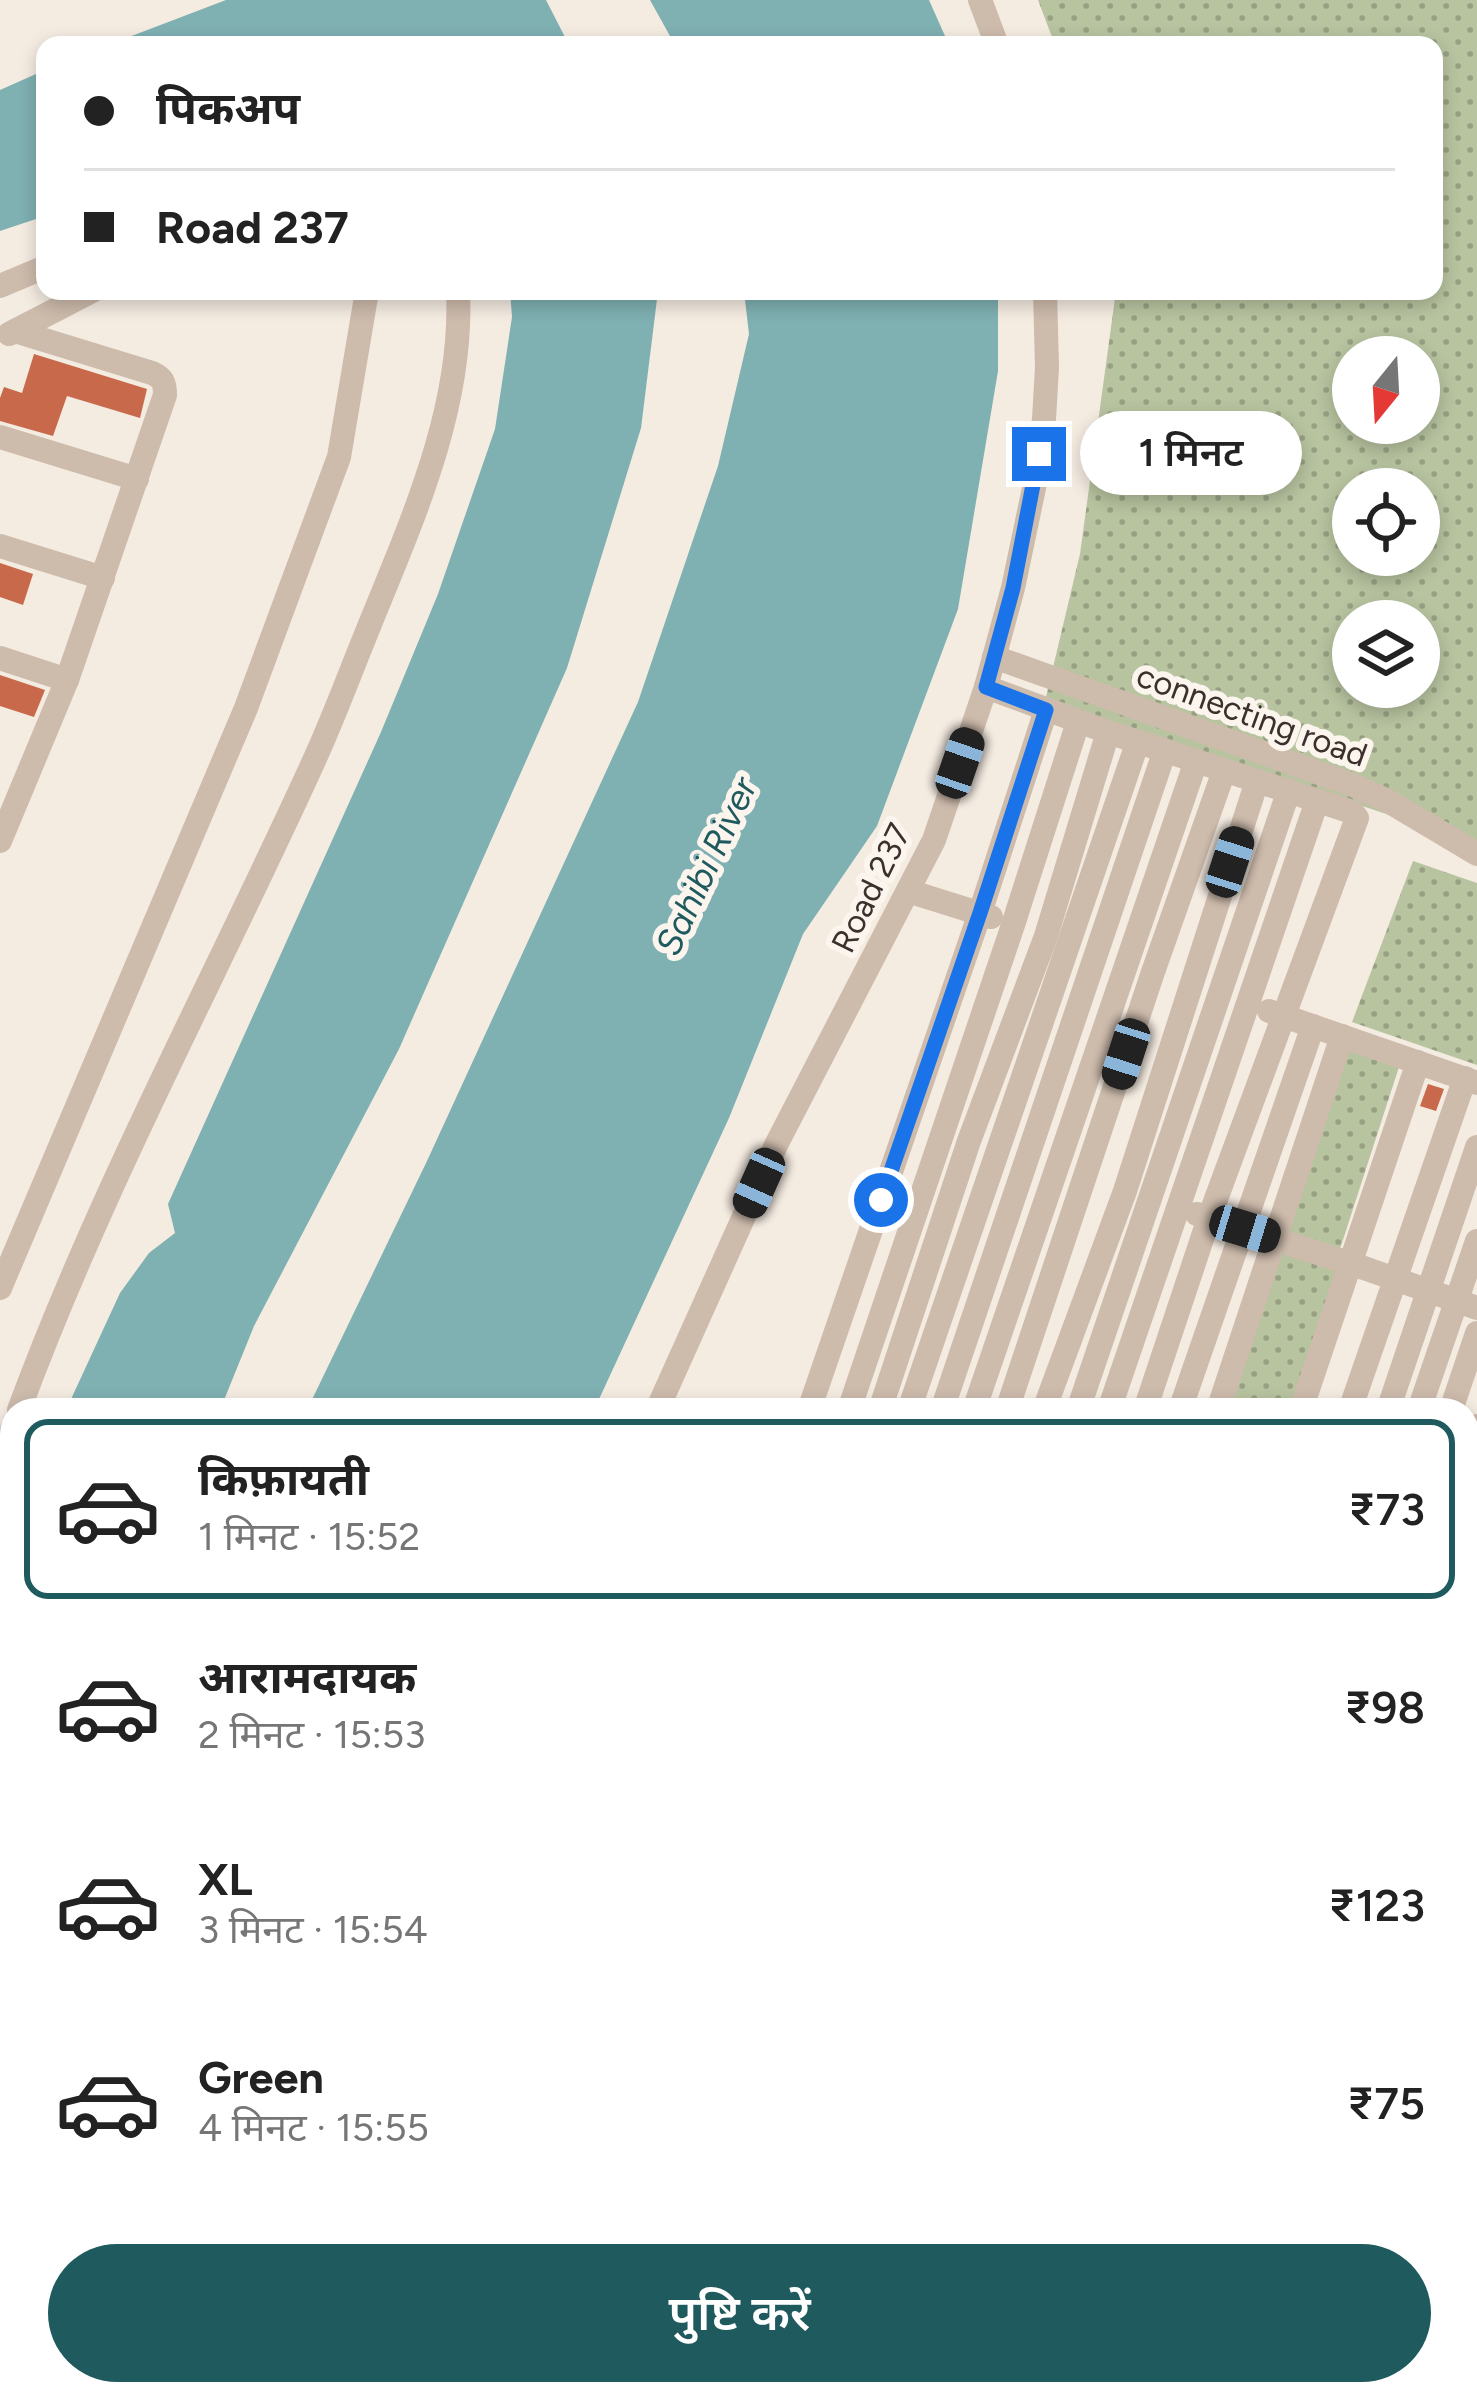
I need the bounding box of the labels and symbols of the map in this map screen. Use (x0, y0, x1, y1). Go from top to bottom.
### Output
north arrow (1332, 336, 1440, 444)
callout: 1 मिनट (1081, 412, 1303, 496)
route end (1012, 427, 1066, 481)
street label: connecting road (1132, 655, 1372, 775)
car (931, 723, 989, 803)
water label: Sahibi River (646, 769, 767, 962)
street label: Road 237 (823, 817, 919, 959)
car (1202, 822, 1258, 902)
car (1098, 1014, 1154, 1094)
car (728, 1143, 790, 1223)
route start (854, 1173, 908, 1227)
car (1205, 1201, 1285, 1257)

